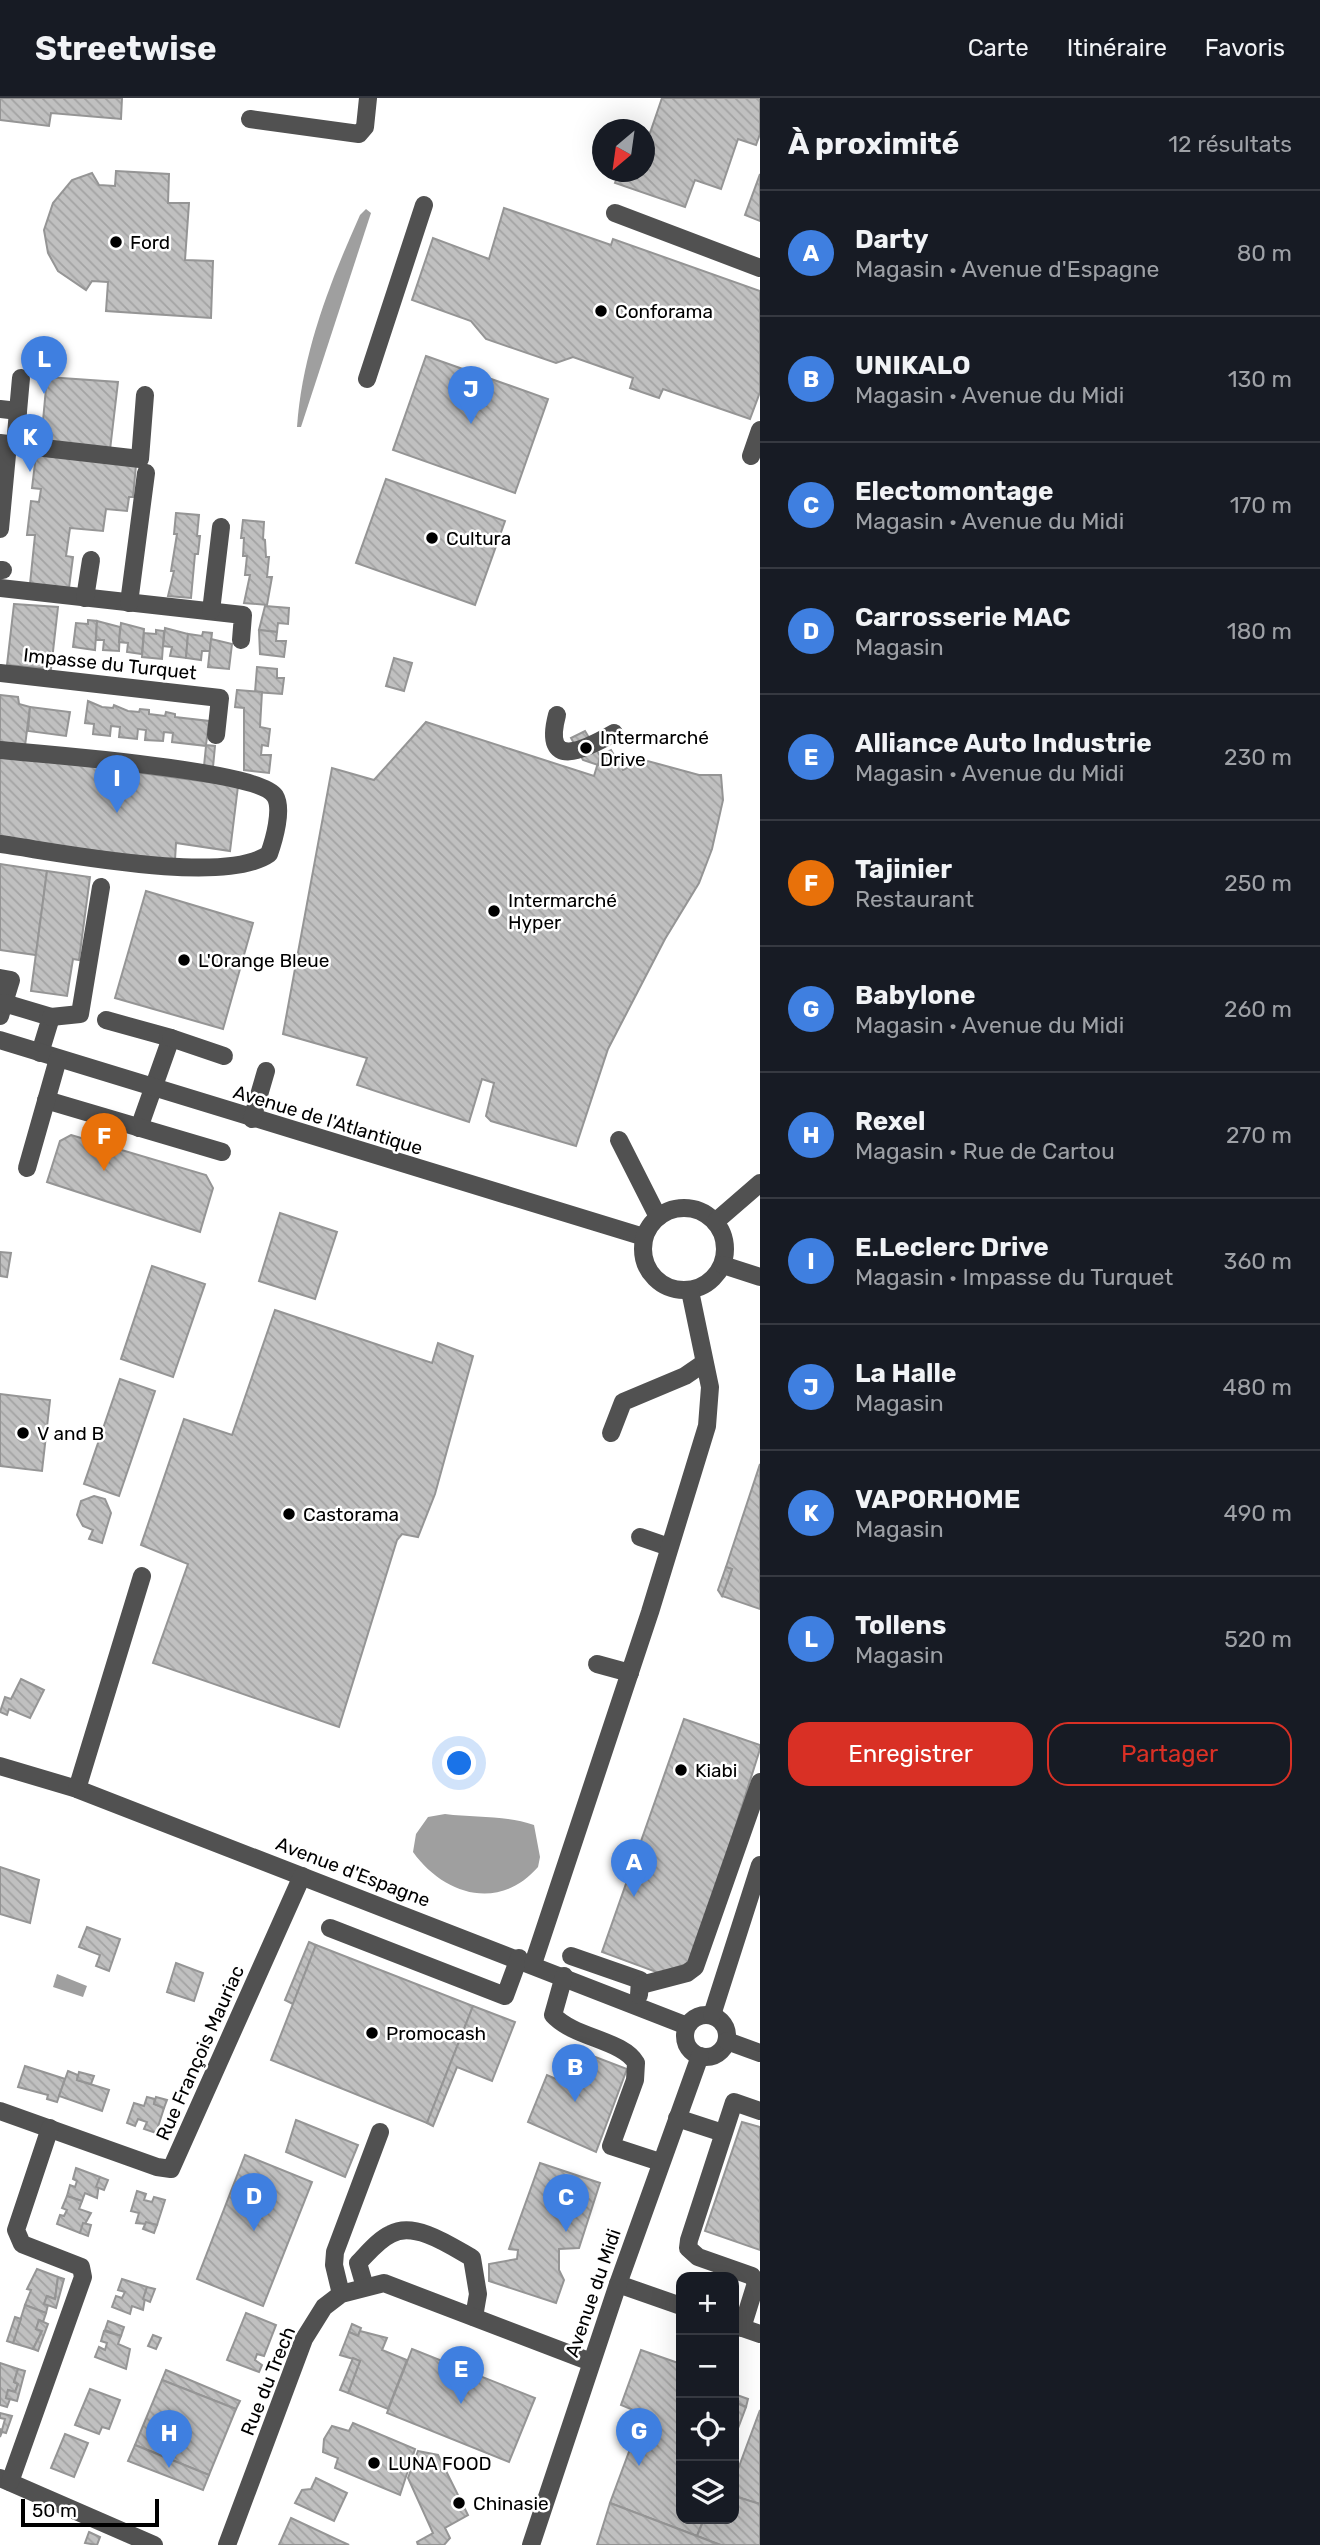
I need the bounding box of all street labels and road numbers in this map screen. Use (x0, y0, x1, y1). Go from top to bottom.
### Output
street label: Impasse du Turquet (22, 643, 198, 685)
street label: Avenue de l'Atlantique (231, 1080, 425, 1160)
street label: Avenue d'Espagne (273, 1832, 433, 1912)
street label: Rue François Mauriac (151, 1962, 249, 2144)
street label: Avenue du Midi (560, 2226, 626, 2360)
street label: Rue du Trech (236, 2323, 300, 2439)

